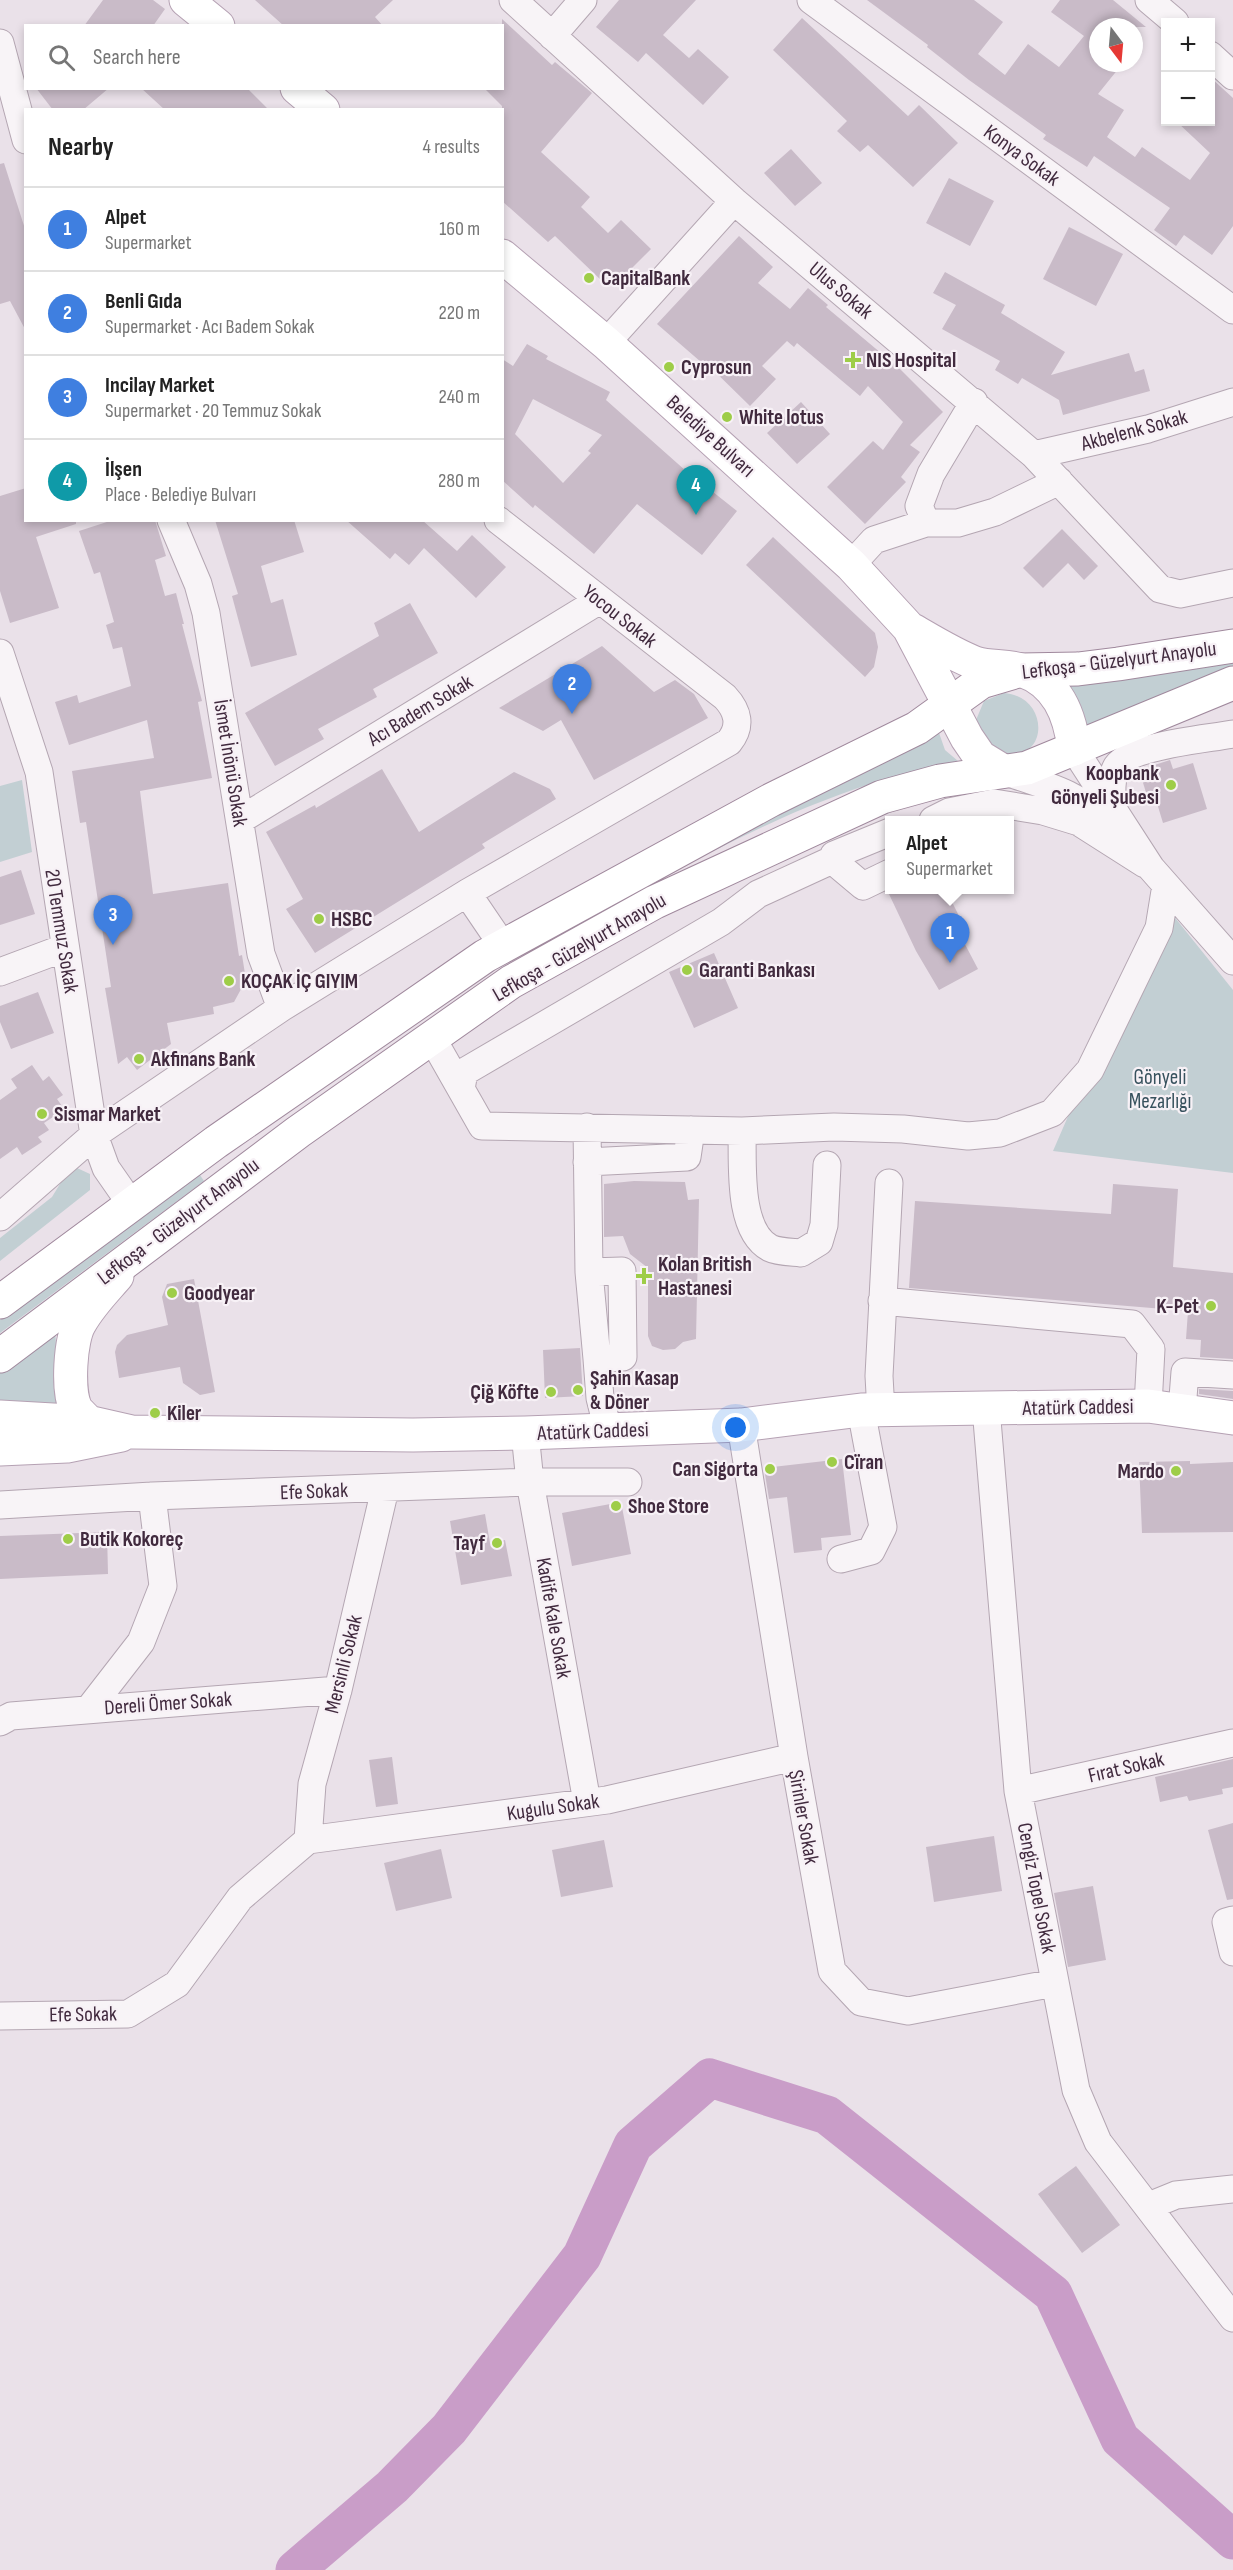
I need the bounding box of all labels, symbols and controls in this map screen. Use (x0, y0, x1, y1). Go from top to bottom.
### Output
north arrow (1089, 18, 1143, 72)
map controls (1161, 18, 1215, 126)
button: + (1161, 18, 1215, 72)
search box (24, 24, 504, 90)
icon: search (45, 41, 78, 74)
text: Search here (93, 44, 180, 71)
button: − (1161, 72, 1215, 126)
street label: Konya Sokak (979, 119, 1065, 191)
text: Nearby (48, 132, 114, 163)
text: 4 results (423, 135, 480, 159)
text: Alpet (105, 204, 146, 231)
text: 1 (64, 217, 71, 241)
text: 160 m (439, 217, 480, 241)
text: Supermarket (105, 231, 192, 255)
street label: Ulus Sokak (804, 256, 878, 324)
place label: CapitalBank (601, 266, 690, 291)
marker: CapitalBank (582, 271, 596, 285)
text: Benli Gıda (105, 288, 182, 315)
text: 2 (63, 301, 72, 325)
text: 220 m (439, 301, 480, 325)
text: Supermarket · Acı Badem Sokak (105, 315, 315, 339)
place label: NIS Hospital (866, 348, 956, 373)
marker: NIS Hospital (844, 351, 862, 369)
place label: Cyprosun (681, 355, 752, 380)
marker: Cyprosun (662, 360, 676, 374)
text: Incilay Market (105, 372, 215, 399)
text: 3 (63, 385, 72, 409)
text: 240 m (439, 385, 480, 409)
street label: Belediye Bulvarı (661, 390, 760, 483)
text: Supermarket · 20 Temmuz Sokak (105, 399, 321, 423)
street label: Akbelenk Sokak (1077, 404, 1190, 457)
place label: White lotus (739, 405, 824, 430)
marker: White lotus (720, 410, 734, 424)
text: İlşen (105, 456, 142, 483)
pin: 4 (676, 466, 716, 515)
text: 4 (63, 469, 72, 493)
text: 280 m (438, 469, 480, 493)
text: Place · Belediye Bulvarı (105, 483, 256, 507)
street label: Yocou Sokak (578, 580, 662, 653)
street label: Lefkoşa - Güzelyurt Anayolu (1020, 636, 1218, 685)
pin: 2 (552, 664, 592, 714)
street label: Acı Badem Sokak (362, 669, 477, 752)
street label: İsmet İnönü Sokak (208, 698, 253, 828)
place label: Koopbank Gönyeli Şubesi (1051, 761, 1159, 810)
marker: Koopbank Gönyeli Şubesi (1164, 778, 1178, 792)
popup (885, 816, 1014, 894)
text: Alpet (906, 830, 947, 857)
text: Supermarket (906, 857, 993, 881)
street label: 20 Temmuz Sokak (39, 867, 84, 995)
street label: Lefkoşa - Güzelyurt Anayolu (488, 888, 670, 1007)
pin: 3 (94, 896, 132, 945)
place label: HSBC (331, 907, 373, 932)
marker: HSBC (312, 912, 326, 926)
pin: 1 (930, 914, 970, 963)
place label: Garanti Bankası (699, 958, 815, 983)
marker: Garanti Bankası (680, 963, 694, 977)
place label: KOÇAK İÇ GIYIM (241, 969, 358, 994)
marker: KOÇAK İÇ GIYIM (222, 974, 236, 988)
place label: Akfinans Bank (150, 1047, 256, 1072)
marker: Akfinans Bank (132, 1052, 146, 1066)
park label: Gönyeli Mezarlığı (1129, 1065, 1191, 1114)
place label: Sismar Market (54, 1102, 161, 1127)
marker: Sismar Market (35, 1107, 49, 1121)
street label: Lefkoşa - Güzelyurt Anayolu (93, 1152, 264, 1290)
place label: Kolan British Hastanesi (658, 1252, 752, 1301)
marker: Kolan British Hastanesi (635, 1267, 653, 1285)
place label: Goodyear (184, 1281, 256, 1306)
marker: Goodyear (165, 1286, 179, 1300)
place label: K-Pet (1156, 1294, 1199, 1319)
marker: K-Pet (1204, 1299, 1218, 1313)
place label: Şahin Kasap & Döner (590, 1366, 679, 1415)
place label: Çiğ Köfte (470, 1380, 539, 1405)
marker: Şahin Kasap & Döner (571, 1383, 585, 1397)
marker: Çiğ Köfte (544, 1385, 558, 1399)
street label: Atatürk Caddesi (1021, 1394, 1134, 1421)
place label: Kiler (167, 1401, 202, 1426)
marker: Kiler (148, 1406, 162, 1420)
your location (721, 1413, 750, 1442)
street label: Atatürk Caddesi (536, 1417, 649, 1446)
place label: Cïran (844, 1450, 883, 1475)
marker: Cïran (825, 1455, 839, 1469)
place label: Can Sigorta (672, 1457, 758, 1482)
place label: Mardo (1118, 1459, 1164, 1484)
marker: Can Sigorta (763, 1462, 777, 1476)
marker: Mardo (1169, 1464, 1183, 1478)
street label: Efe Sokak (280, 1478, 348, 1505)
place label: Shoe Store (628, 1494, 709, 1519)
marker: Shoe Store (609, 1499, 623, 1513)
place label: Butik Kokoreç (80, 1527, 183, 1552)
place label: Tayf (453, 1531, 485, 1556)
marker: Butik Kokoreç (61, 1532, 75, 1546)
marker: Tayf (490, 1536, 504, 1550)
street label: Kadife Kale Sokak (531, 1556, 576, 1681)
street label: Mersinli Sokak (319, 1612, 368, 1716)
street label: Dereli Ömer Sokak (103, 1687, 233, 1720)
street label: Fırat Sokak (1086, 1747, 1167, 1788)
street label: Şirinler Sokak (783, 1768, 824, 1866)
street label: Kugulu Sokak (505, 1789, 601, 1826)
street label: Cengiz Topel Sokak (1012, 1821, 1061, 1956)
street label: Efe Sokak (49, 2001, 117, 2028)

